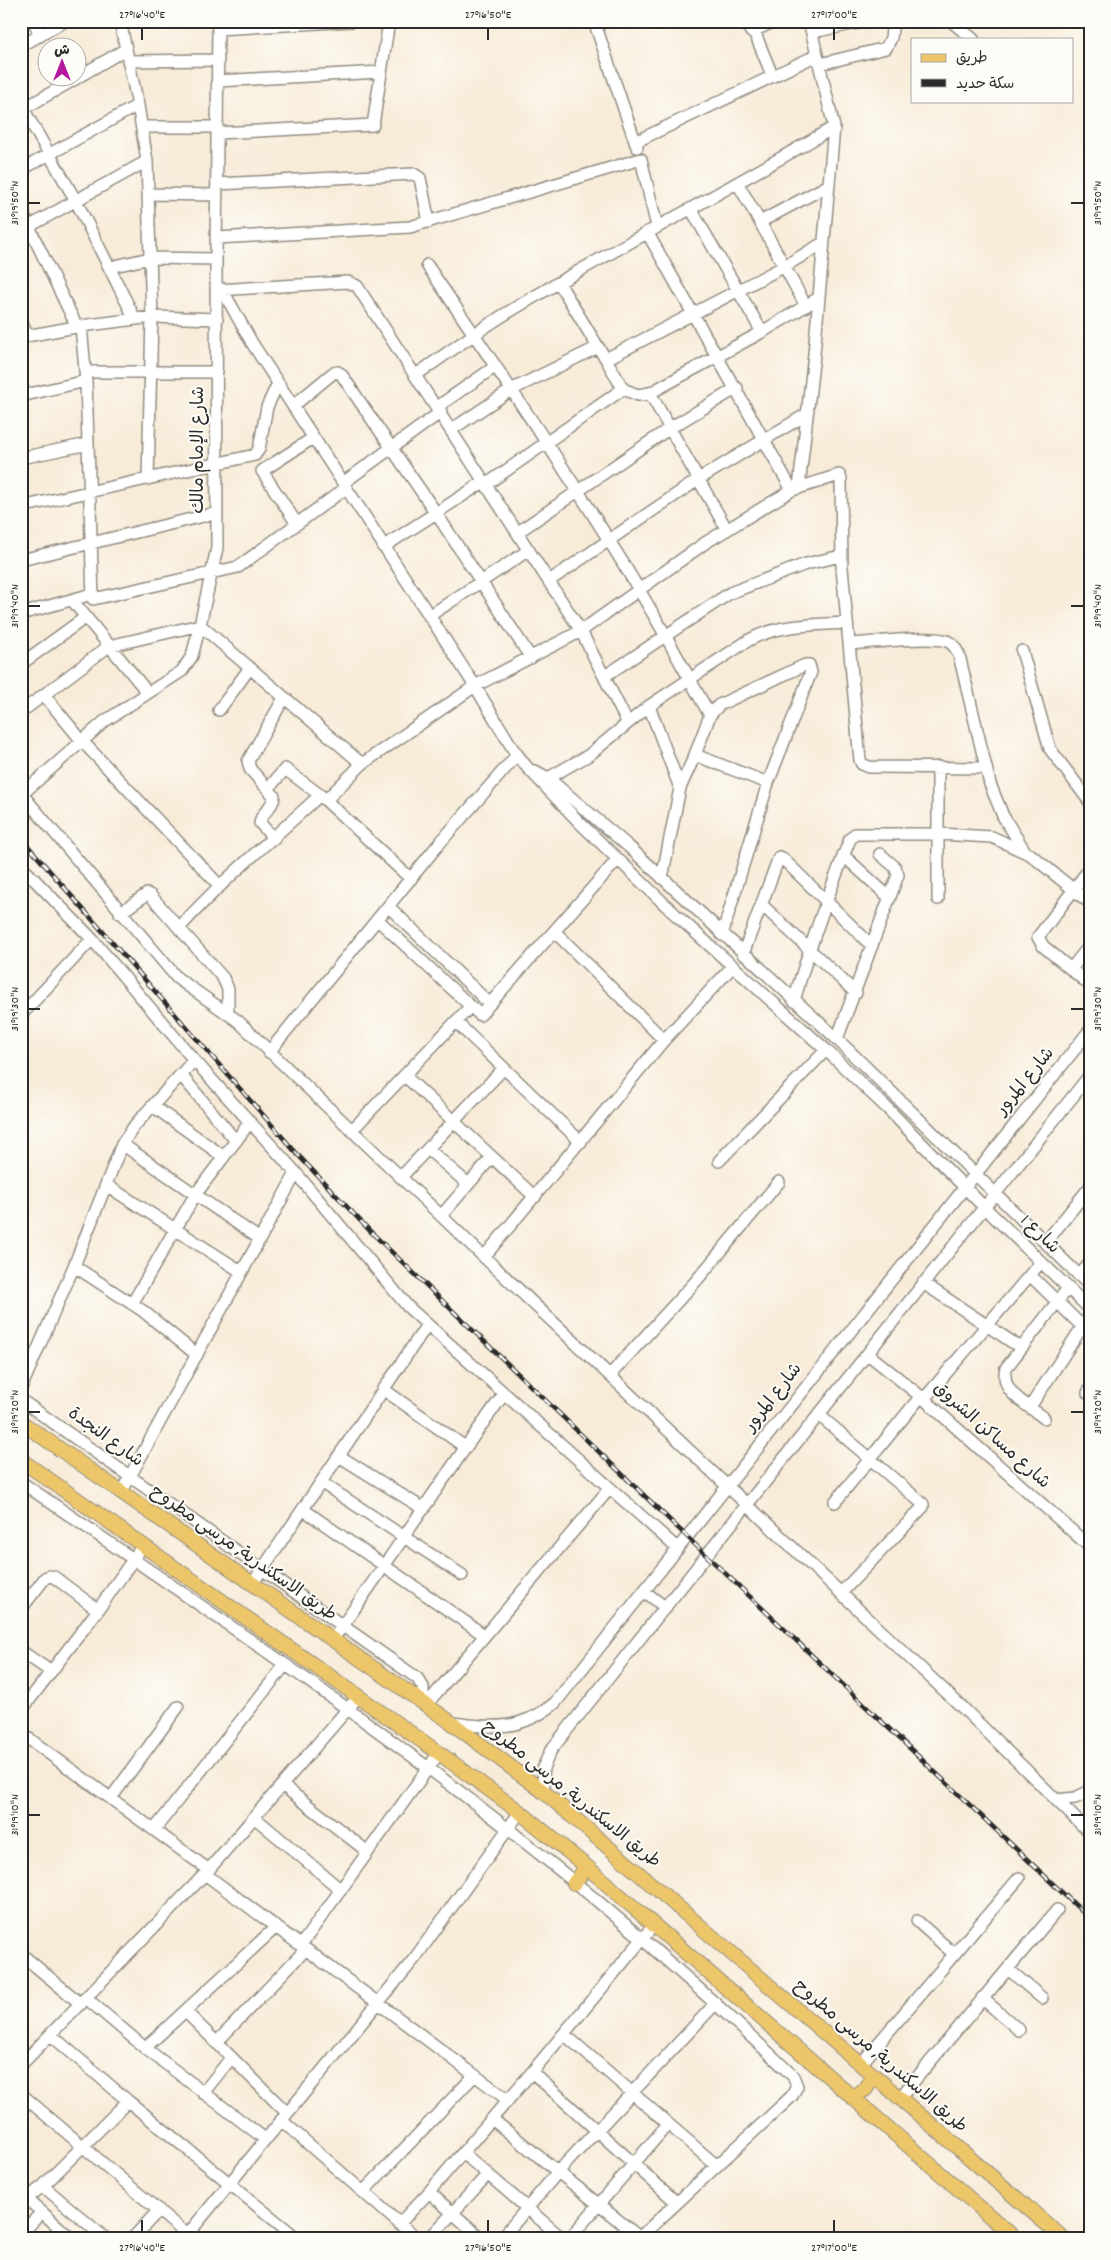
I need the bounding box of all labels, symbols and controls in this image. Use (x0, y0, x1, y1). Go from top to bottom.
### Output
text: 27°16'40"E (119, 7, 165, 24)
text: 27°16'50"E (465, 7, 512, 24)
text: 27°17'00"E (811, 7, 858, 24)
north arrow (38, 38, 88, 88)
legend (911, 38, 1074, 102)
text: ش (54, 41, 70, 61)
text: طريق (956, 48, 988, 70)
text: سكة حديد (956, 74, 1014, 96)
text: 31°19'50"N (7, 181, 24, 225)
text: 31°19'50"N (1090, 181, 1107, 225)
street label: شارع الإمام مالك (187, 386, 212, 514)
text: 31°19'40"N (7, 584, 24, 628)
text: 31°19'40"N (1090, 584, 1107, 628)
text: 31°19'30"N (7, 987, 24, 1031)
text: 31°19'30"N (1090, 987, 1107, 1031)
street label: شارع المرور (989, 1043, 1061, 1123)
street label: شارع 1 (1013, 1210, 1065, 1260)
street label: شارع المرور (738, 1358, 809, 1439)
street label: شارع مساكن الشروق (927, 1377, 1055, 1495)
text: 31°19'20"N (7, 1390, 24, 1434)
text: 31°19'20"N (1090, 1390, 1107, 1434)
street label: شارع النجدة (62, 1402, 148, 1474)
street label: طريق الاسكندرية, مرسى مطروح (145, 1480, 341, 1628)
street label: طريق الاسكندرية, مرسى مطروح (477, 1715, 665, 1875)
text: 31°19'10"N (7, 1794, 24, 1836)
text: 31°19'10"N (1090, 1794, 1107, 1836)
street label: طريق الاسكندرية, مرسى مطروح (788, 1974, 972, 2140)
text: 27°16'40"E (119, 2240, 165, 2257)
text: 27°16'50"E (465, 2240, 512, 2257)
text: 27°17'00"E (811, 2240, 858, 2257)

